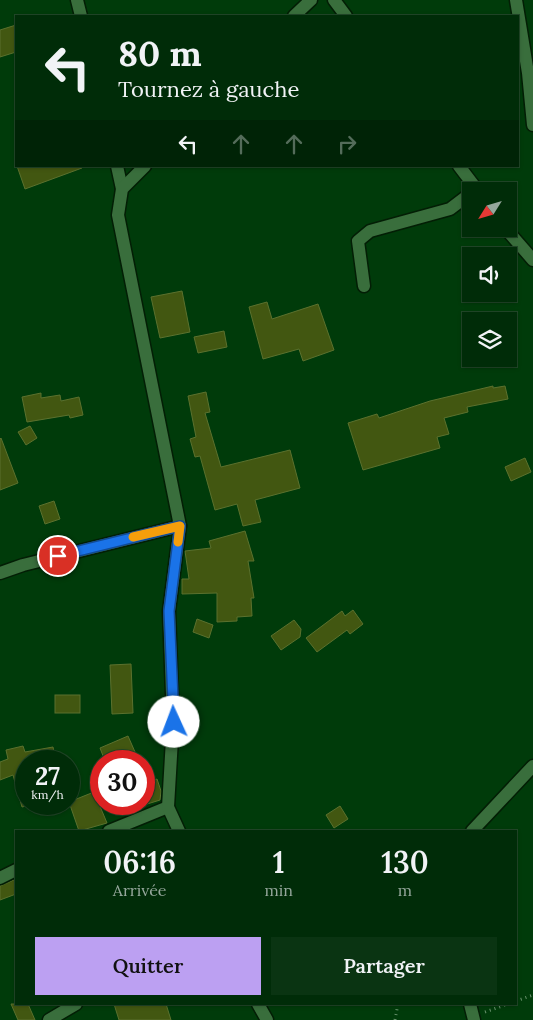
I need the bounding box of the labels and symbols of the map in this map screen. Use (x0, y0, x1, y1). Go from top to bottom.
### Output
north arrow (462, 182, 518, 238)
pin (37, 535, 79, 577)
position arrow (147, 695, 199, 747)
speed limit sign: 30 (90, 750, 155, 815)

